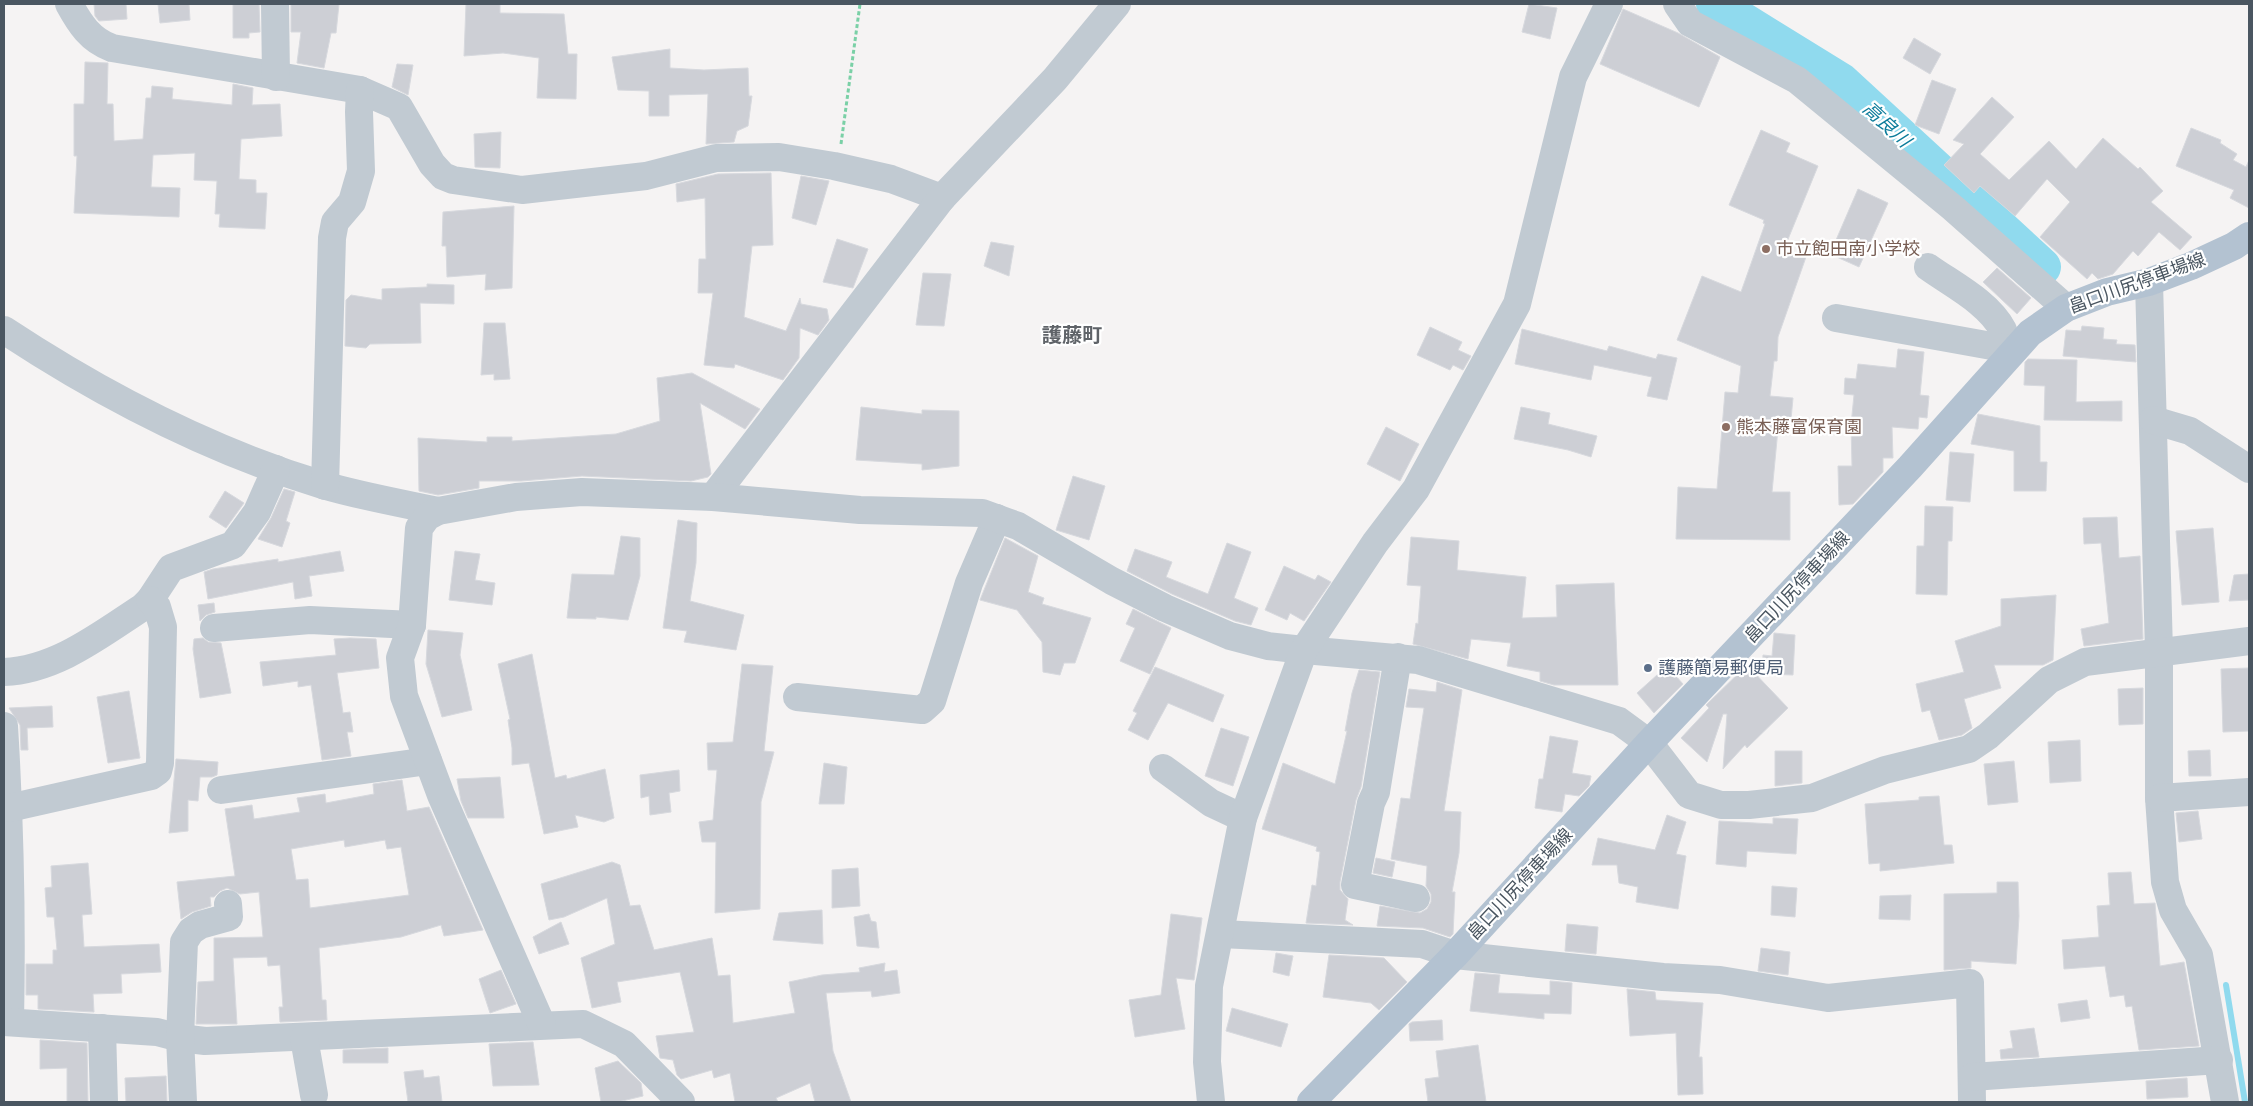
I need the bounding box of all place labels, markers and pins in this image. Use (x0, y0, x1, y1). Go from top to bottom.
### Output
place label: 市立飽田南小学校 (1776, 238, 1920, 259)
marker: 市立飽田南小学校 (1760, 243, 1772, 255)
place label: 熊本藤富保育園 (1736, 416, 1862, 437)
marker: 熊本藤富保育園 (1720, 421, 1732, 433)
place label: 護藤簡易郵便局 (1658, 657, 1784, 678)
marker: 護藤簡易郵便局 (1642, 662, 1654, 674)

